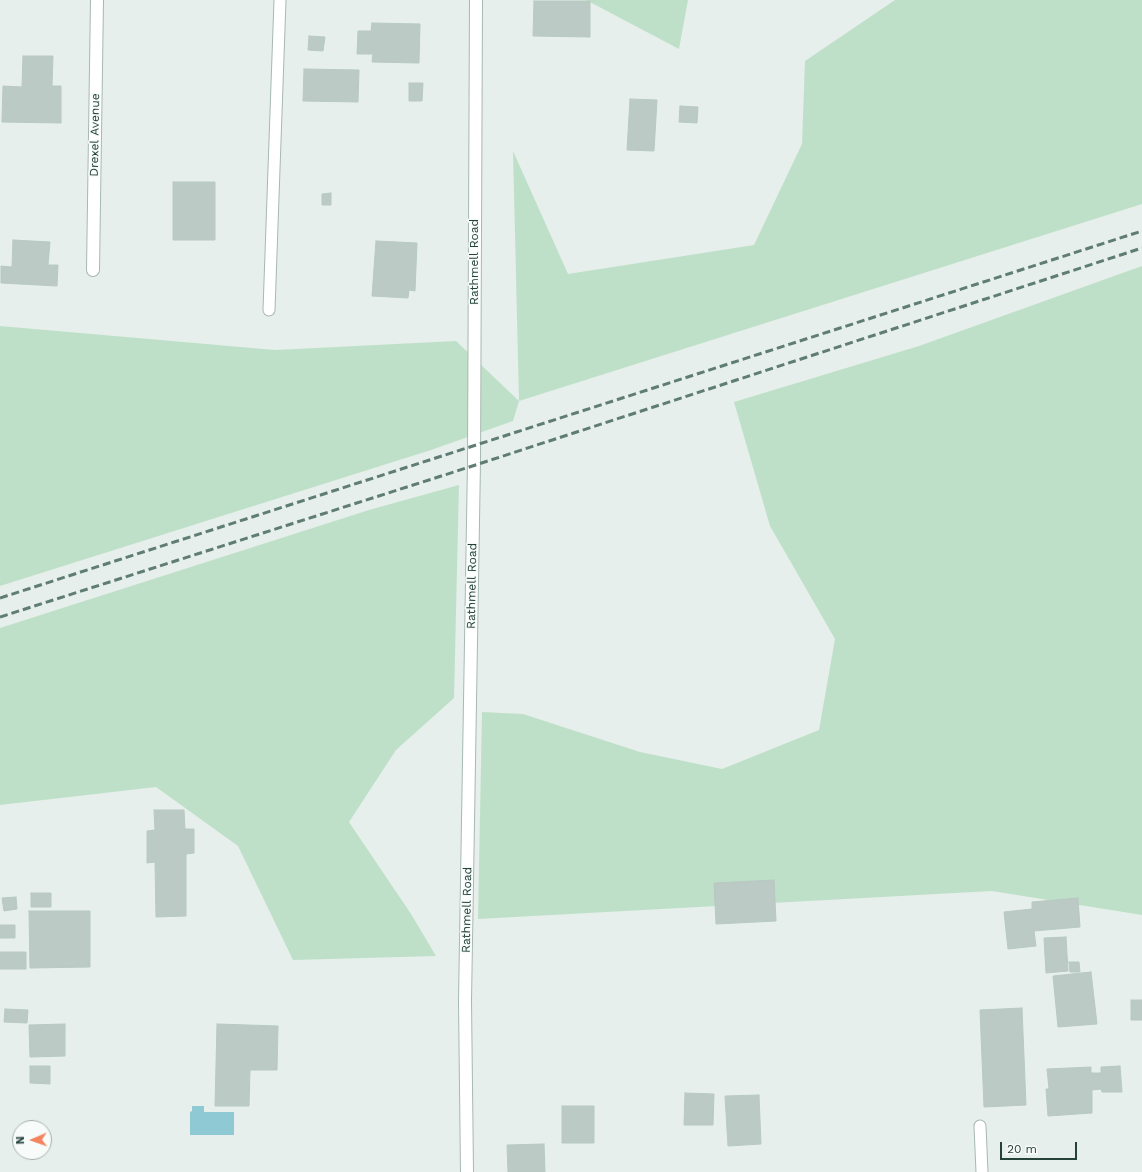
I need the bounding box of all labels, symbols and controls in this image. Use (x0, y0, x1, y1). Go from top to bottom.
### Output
street label: Drexel Avenue (87, 93, 103, 177)
street label: Rathmell Road (467, 219, 481, 305)
street label: Rathmell Road (464, 543, 480, 629)
street label: Rathmell Road (459, 867, 475, 953)
north arrow (12, 1120, 52, 1160)
scale bar (1002, 1134, 1079, 1160)
text: N (14, 1136, 27, 1145)
text: 20 m (1007, 1142, 1037, 1156)

